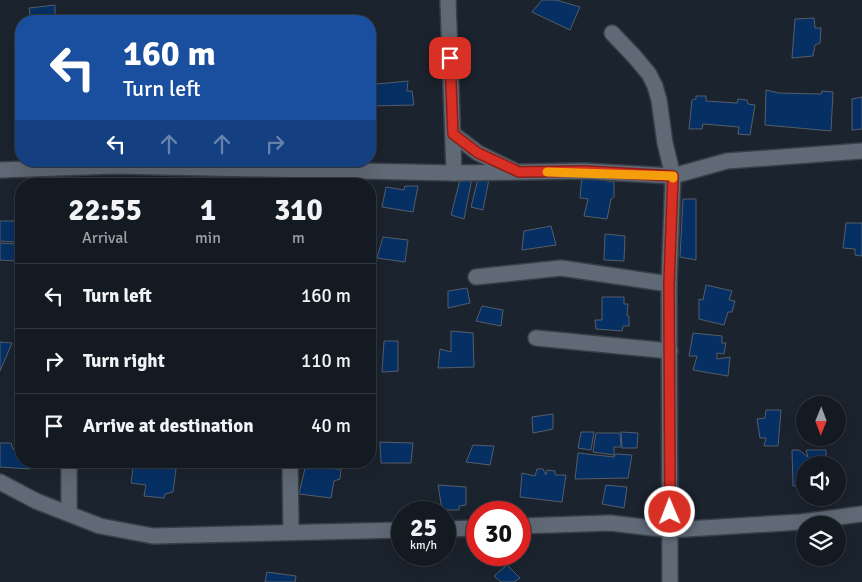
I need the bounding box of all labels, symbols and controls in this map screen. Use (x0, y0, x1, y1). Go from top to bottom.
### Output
text: 160 m (123, 32, 216, 75)
icon: left (40, 35, 105, 100)
pin (429, 37, 471, 79)
icon: arrive (436, 44, 464, 72)
text: Turn left (123, 75, 201, 102)
icon: left (102, 130, 130, 158)
icon: ahead (155, 130, 183, 158)
icon: ahead (208, 130, 236, 158)
icon: right (261, 130, 289, 158)
text: 22:55 (68, 192, 142, 229)
text: 1 (200, 192, 216, 229)
text: 310 (274, 192, 323, 229)
text: Arrival (82, 228, 128, 248)
text: min (195, 228, 221, 248)
text: m (292, 228, 305, 248)
icon: left (40, 282, 68, 310)
text: Turn left (83, 284, 152, 308)
text: 160 m (301, 284, 351, 308)
icon: right (40, 347, 68, 375)
text: Turn right (83, 349, 165, 373)
text: 110 m (301, 349, 351, 373)
north arrow (796, 396, 846, 446)
map controls (796, 396, 846, 566)
icon: arrive (40, 412, 68, 440)
text: Arrive at destination (83, 414, 254, 438)
text: 40 m (311, 414, 351, 438)
button: sound (796, 456, 846, 506)
position arrow (643, 485, 695, 537)
speed limit sign: 30 (466, 501, 531, 566)
text: 25 (410, 512, 437, 543)
button: layers (796, 516, 846, 566)
text: km/h (410, 538, 437, 553)

